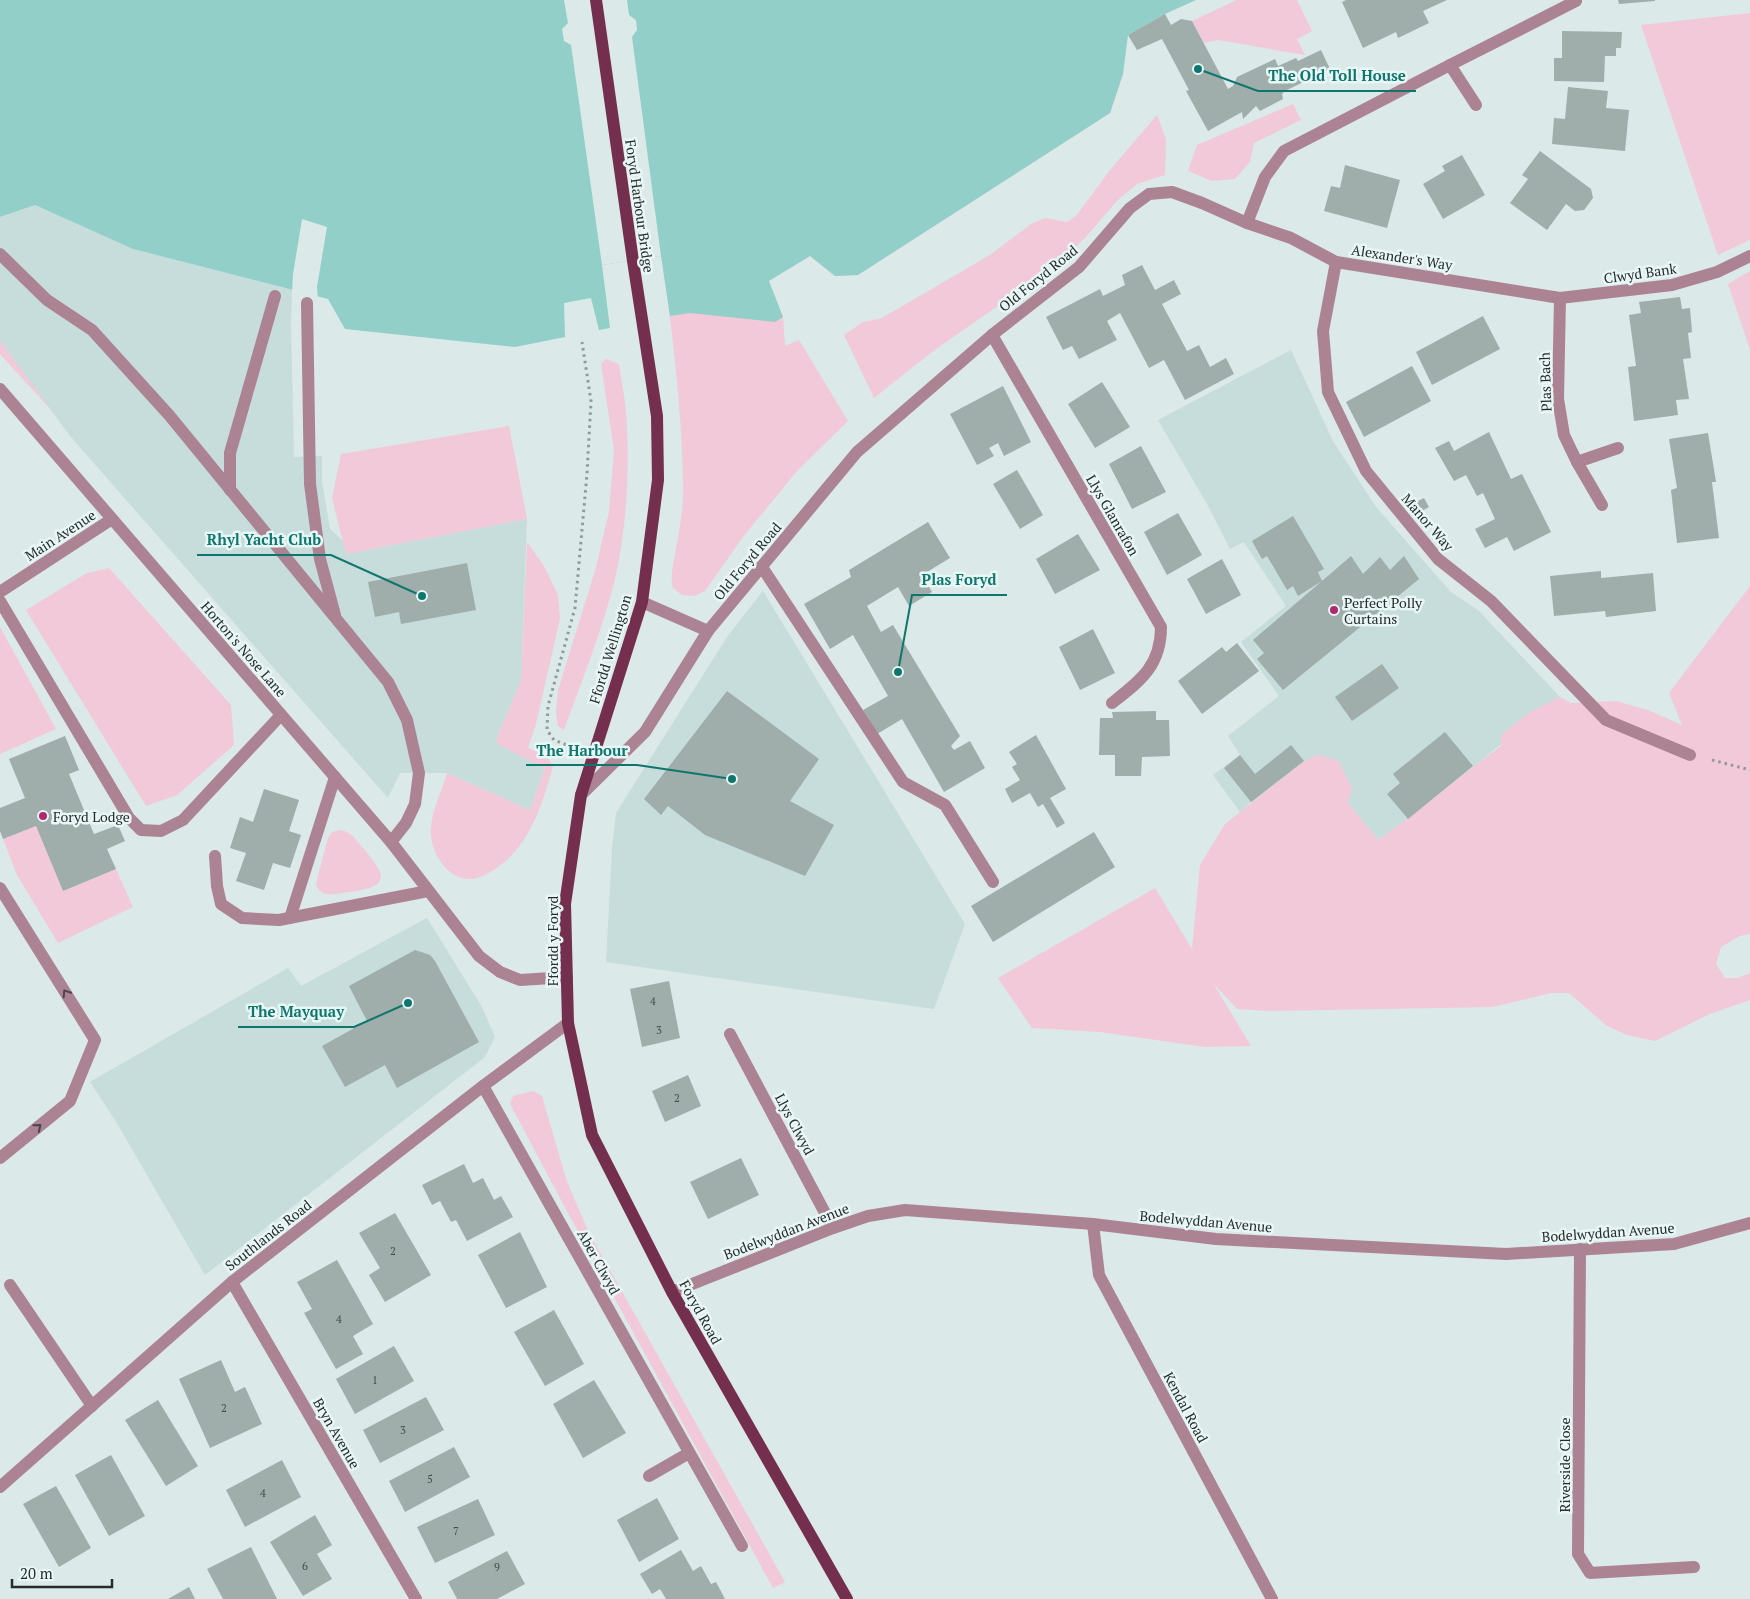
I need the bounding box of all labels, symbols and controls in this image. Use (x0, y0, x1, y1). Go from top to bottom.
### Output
callout: The Old Toll House (1258, 61, 1416, 91)
text: The Old Toll House (1268, 65, 1406, 85)
street label: Foryd Harbour Bridge (621, 138, 659, 274)
street label: Old Foryd Road (995, 240, 1082, 316)
street label: Alexander's Way (1350, 240, 1455, 274)
street label: Clwyd Bank (1602, 258, 1678, 288)
street label: Plas Bach (1534, 352, 1556, 412)
street label: Llys Glanrafon (1082, 471, 1144, 560)
street label: Manor Way (1398, 489, 1459, 555)
street label: Main Avenue (21, 505, 99, 565)
street label: Old Foryd Road (709, 518, 785, 604)
callout: Rhyl Yacht Club (197, 525, 331, 555)
text: Rhyl Yacht Club (207, 529, 321, 549)
callout: Plas Foryd (912, 565, 1007, 595)
text: Plas Foryd (922, 569, 996, 589)
street label: Ffordd Wellington (584, 592, 636, 706)
place label: Perfect Polly Curtains (1344, 593, 1423, 628)
street label: Horton's Nose Lane (197, 597, 291, 701)
marker: Perfect Polly Curtains (1328, 604, 1340, 616)
callout: The Harbour (526, 735, 637, 765)
text: The Harbour (536, 740, 628, 760)
place label: Foryd Lodge (53, 807, 130, 826)
marker: Foryd Lodge (37, 810, 49, 822)
street label: Ffordd y Foryd (543, 896, 562, 986)
one-way arrow (62, 990, 72, 999)
house number: 4 (650, 994, 656, 1008)
callout: The Mayquay (238, 997, 354, 1027)
text: The Mayquay (248, 1001, 345, 1021)
house number: 3 (656, 1023, 662, 1037)
street label: Llys Clwyd (771, 1090, 819, 1158)
house number: 2 (674, 1091, 680, 1105)
one-way arrow (32, 1124, 41, 1133)
street label: Southlands Road (221, 1195, 315, 1275)
street label: Bodelwyddan Avenue (721, 1198, 851, 1264)
street label: Bodelwyddan Avenue (1139, 1206, 1273, 1236)
street label: Bodelwyddan Avenue (1541, 1218, 1675, 1246)
street label: Aber Clwyd (573, 1226, 625, 1298)
house number: 2 (390, 1244, 396, 1258)
street label: Foryd Road (676, 1277, 726, 1348)
house number: 4 (336, 1312, 342, 1326)
street label: Kendal Road (1159, 1368, 1213, 1446)
house number: 1 (372, 1373, 378, 1387)
street label: Bryn Avenue (309, 1394, 365, 1472)
house number: 2 (221, 1401, 227, 1415)
street label: Riverside Close (1555, 1418, 1574, 1512)
house number: 3 (400, 1423, 406, 1437)
house number: 5 (427, 1472, 433, 1486)
house number: 4 (260, 1486, 266, 1500)
house number: 7 (453, 1524, 459, 1538)
scale bar (12, 1556, 112, 1588)
house number: 6 (302, 1559, 308, 1573)
house number: 9 (494, 1560, 500, 1574)
text: 20 m (20, 1563, 53, 1583)

